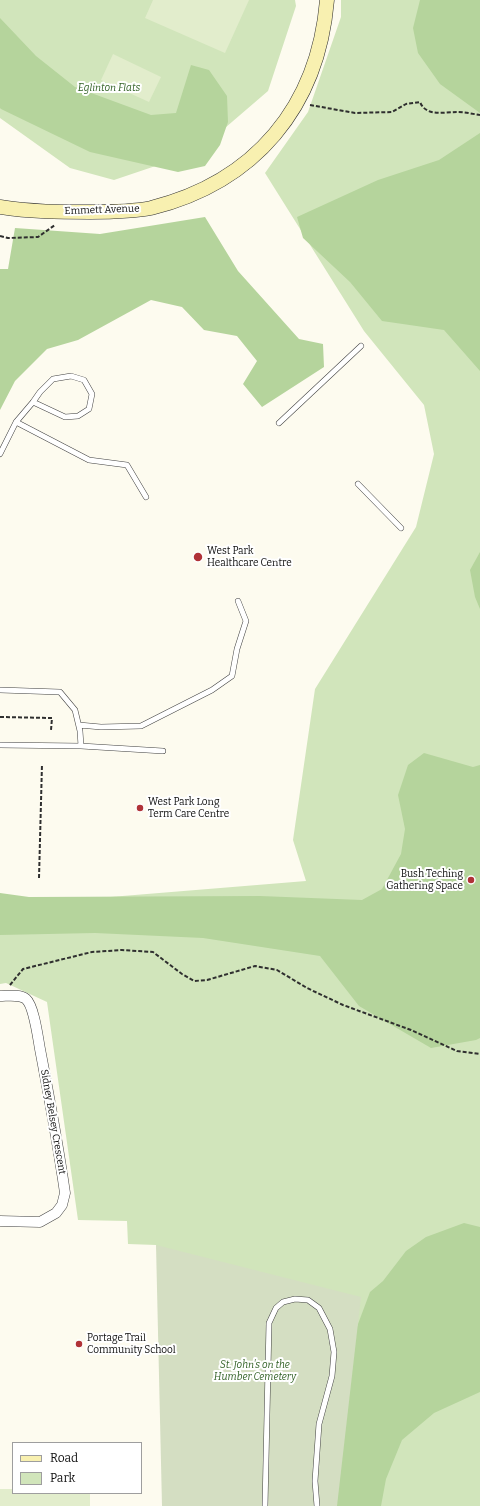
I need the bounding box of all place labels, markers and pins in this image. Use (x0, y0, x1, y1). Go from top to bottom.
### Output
place label: West Park Healthcare Centre (207, 545, 292, 568)
marker: West Park Healthcare Centre (192, 551, 204, 563)
place label: West Park Long Term Care Centre (148, 796, 229, 820)
marker: West Park Long Term Care Centre (135, 803, 145, 813)
place label: Bush Teching Gathering Space (386, 868, 463, 892)
marker: Bush Teching Gathering Space (466, 875, 476, 885)
place label: Portage Trail Community School (87, 1332, 176, 1356)
marker: Portage Trail Community School (74, 1339, 84, 1349)

